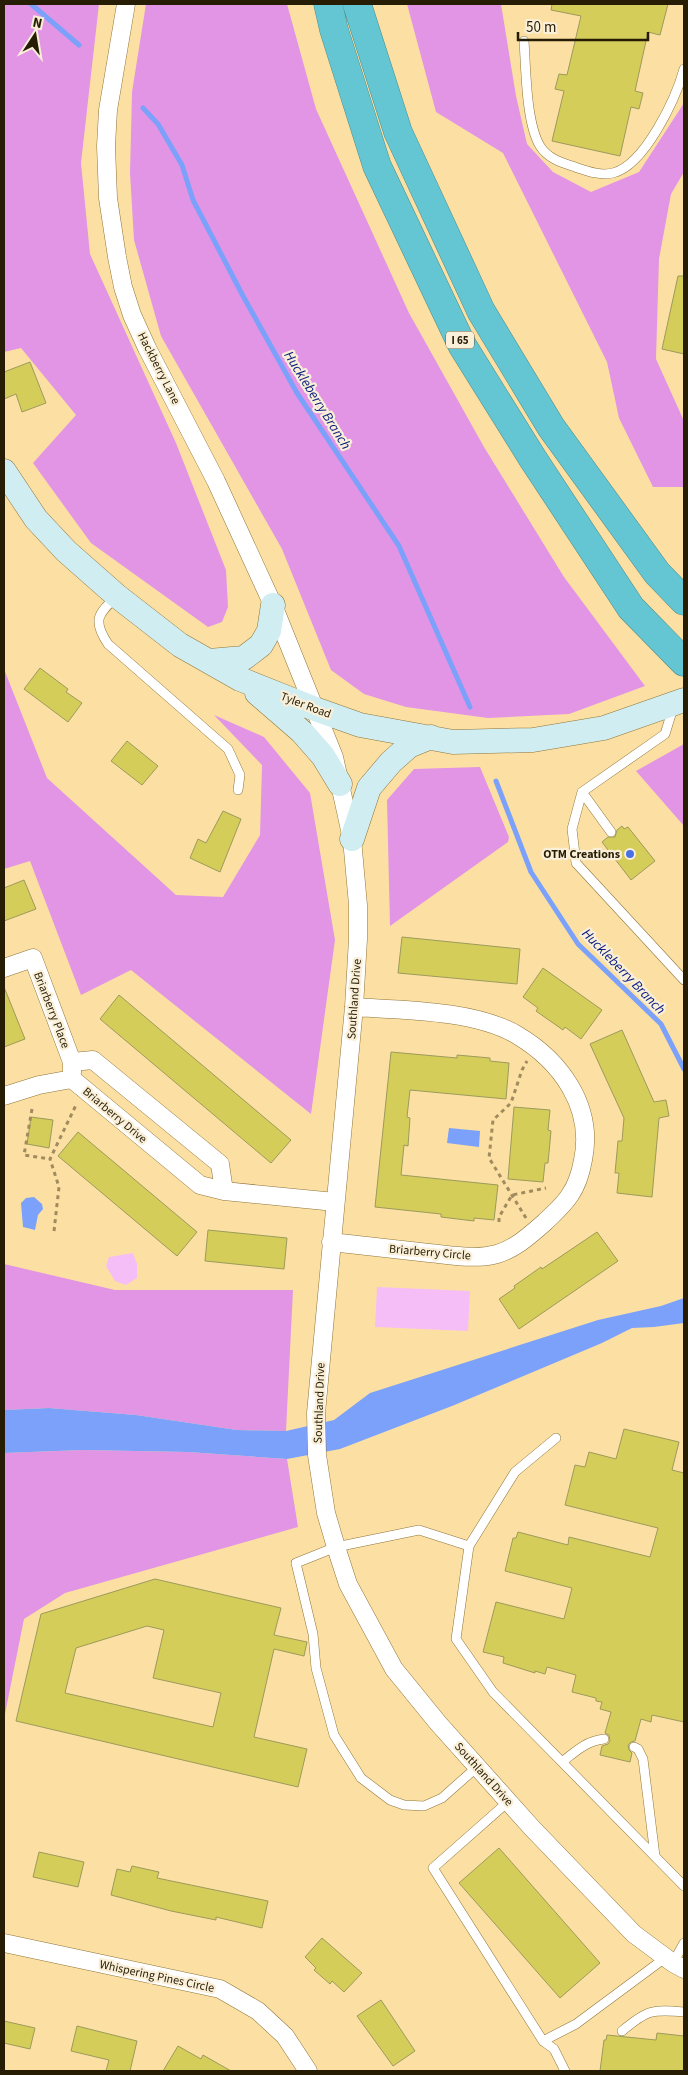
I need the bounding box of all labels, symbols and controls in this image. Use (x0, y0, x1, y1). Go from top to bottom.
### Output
north arrow (10, 10, 60, 60)
scale bar (518, 10, 648, 42)
text: N (31, 13, 44, 34)
text: 50 m (526, 17, 556, 38)
street label: Hackberry Lane (133, 329, 184, 407)
road number: I 65 (446, 332, 474, 348)
water label: Huckleberry Branch (279, 347, 356, 454)
street label: Tyler Road (278, 688, 334, 723)
place label: OTM Creations (543, 846, 620, 863)
marker: OTM Creations (624, 848, 636, 860)
water label: Huckleberry Branch (577, 924, 670, 1019)
street label: Southland Drive (343, 958, 366, 1040)
street label: Briarberry Place (29, 969, 74, 1051)
street label: Briarberry Drive (79, 1083, 151, 1148)
street label: Briarberry Circle (388, 1240, 472, 1265)
street label: Southland Drive (310, 1362, 329, 1444)
street label: Southland Drive (450, 1739, 517, 1810)
street label: Whispering Pines Circle (98, 1956, 216, 1997)

